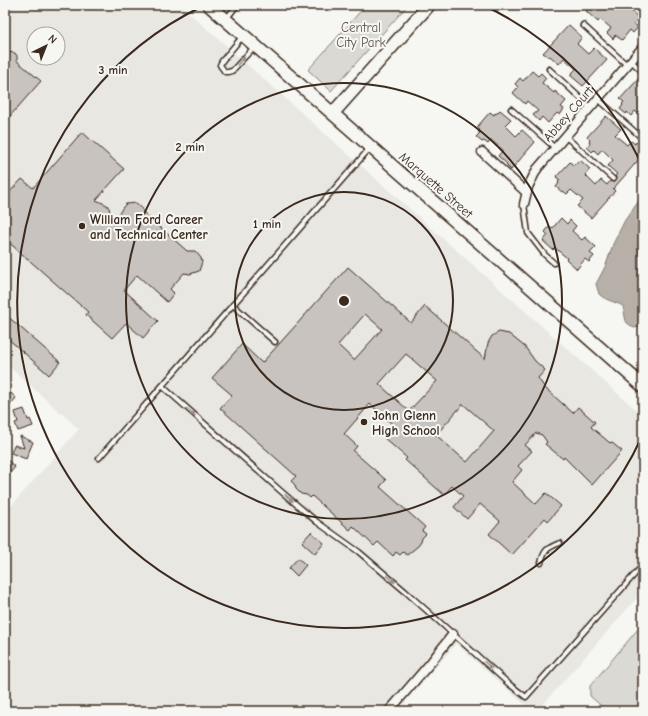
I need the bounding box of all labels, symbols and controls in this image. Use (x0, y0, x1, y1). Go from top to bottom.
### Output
park label: Central City Park (336, 20, 387, 50)
north arrow (26, 26, 66, 66)
text: N (45, 32, 60, 46)
one-way arrow (236, 56, 246, 66)
text: 3 min (98, 63, 128, 77)
street label: Abbey Court (540, 82, 597, 145)
text: 2 min (175, 140, 205, 154)
street label: Marquette Street (396, 149, 477, 222)
place label: William Ford Career and Technical Center (90, 212, 208, 242)
text: 1 min (253, 217, 281, 231)
marker: William Ford Career and Technical Center (77, 221, 87, 231)
centre of rings (337, 294, 351, 308)
one-way arrow (186, 408, 197, 417)
place label: John Glenn High School (372, 408, 440, 438)
marker: John Glenn High School (359, 417, 369, 427)
one-way arrow (284, 494, 294, 503)
one-way arrow (385, 574, 396, 583)
one-way arrow (483, 660, 493, 670)

